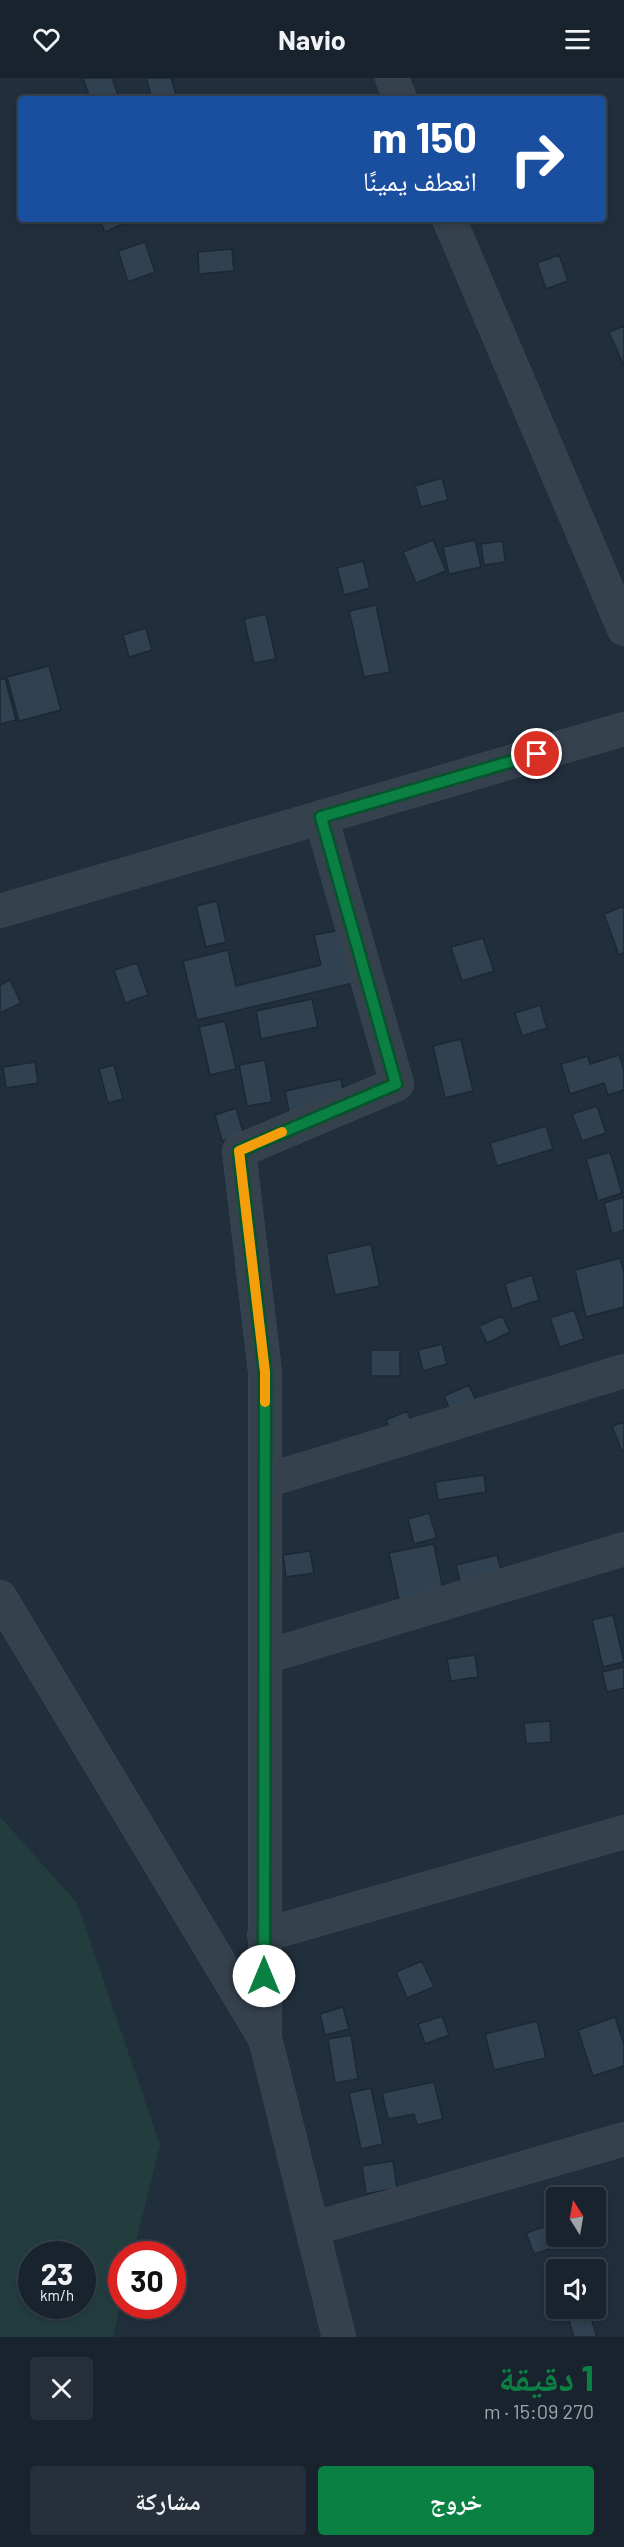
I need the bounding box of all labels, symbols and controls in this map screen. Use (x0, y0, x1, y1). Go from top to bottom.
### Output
icon: heart (30, 23, 63, 56)
text: Navio (278, 23, 346, 55)
icon: menu (561, 23, 594, 56)
text: 150 m (372, 111, 477, 161)
icon: right (498, 120, 576, 198)
text: انعطف يمينًا (363, 164, 477, 196)
pin (511, 728, 562, 779)
icon: arrive (520, 737, 553, 770)
position arrow (232, 1944, 296, 2008)
north arrow (546, 2187, 606, 2247)
map controls (546, 2187, 606, 2319)
speed limit sign: 30 (108, 2241, 186, 2319)
text: 23 (41, 2255, 73, 2291)
button: sound (546, 2259, 606, 2319)
text: km/h (40, 2286, 74, 2304)
text: 1 دقيقة (498, 2355, 594, 2398)
button: close (30, 2357, 93, 2420)
text: 270 m · 15:09 (484, 2399, 594, 2423)
button: مشاركة (30, 2466, 306, 2535)
button: خروج (318, 2466, 594, 2535)

